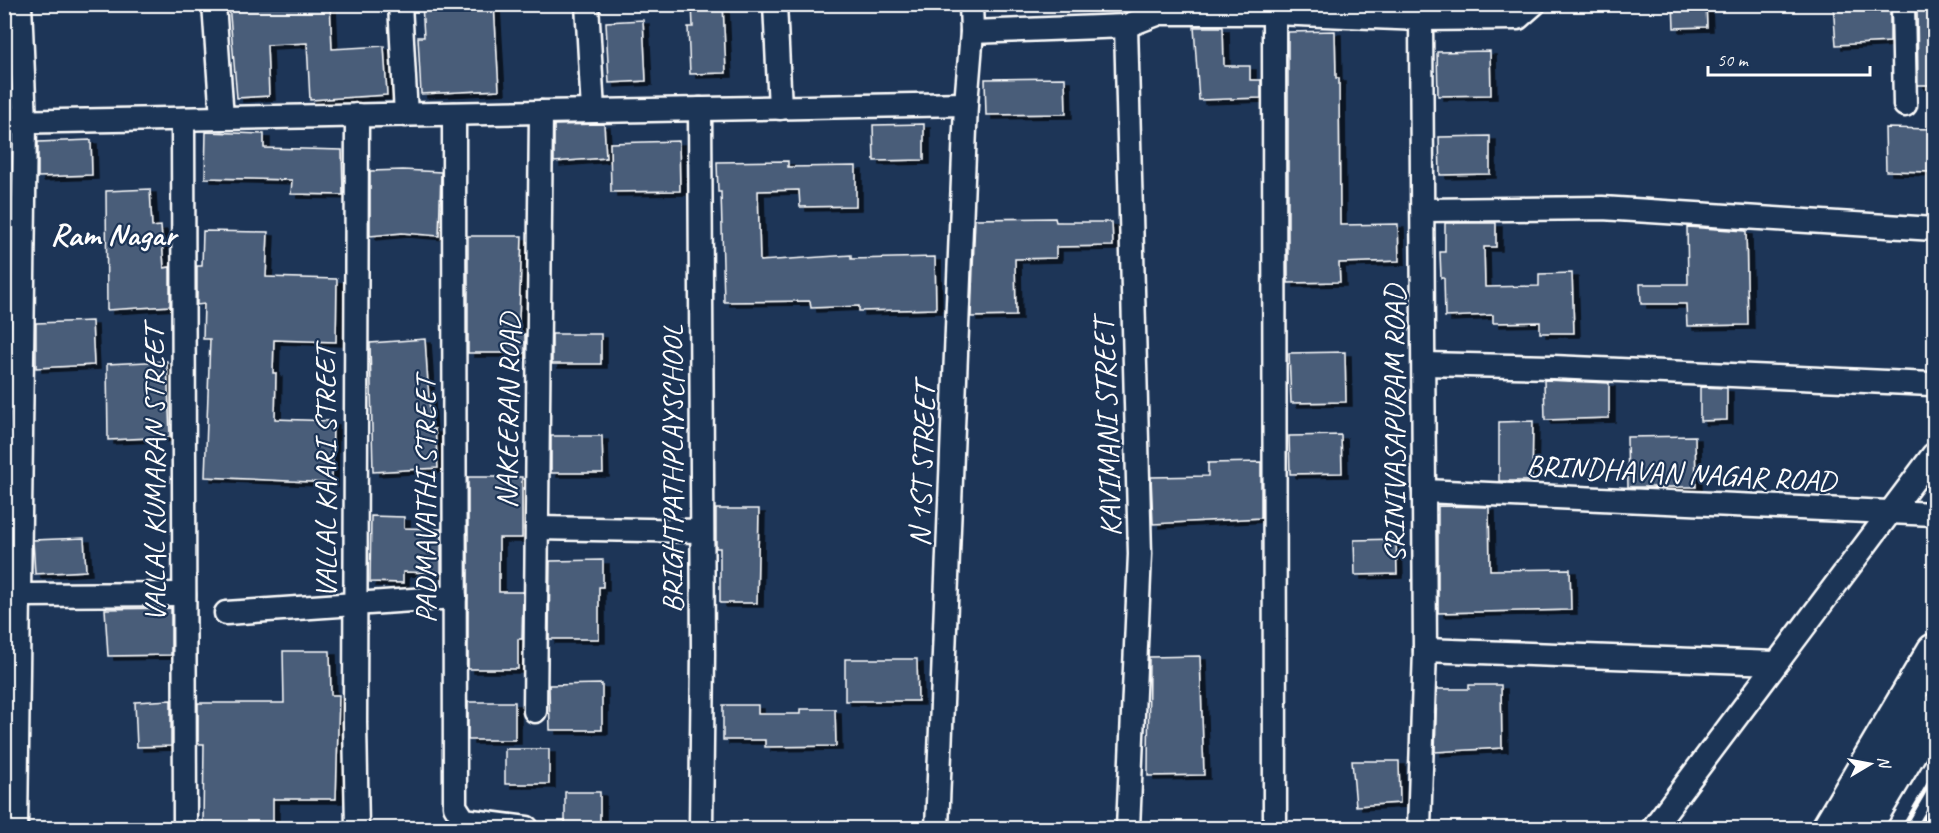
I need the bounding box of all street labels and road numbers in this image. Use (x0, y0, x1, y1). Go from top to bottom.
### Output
street label: SRINIVASAPURAM ROAD (1375, 283, 1413, 563)
street label: NAKEERAN ROAD (487, 310, 529, 509)
street label: KAVIMANI STREET (1084, 311, 1130, 537)
street label: VALLAL KUMARAN STREET (135, 319, 173, 622)
street label: BRIGHTPATHPLAYSCHOOL (653, 324, 691, 613)
street label: VALLAL KAARI STREET (306, 339, 344, 598)
street label: PADMAVATHI STREET (406, 370, 444, 623)
street label: N 1ST STREET (900, 375, 944, 547)
street label: BRINDHAVAN NAGAR ROAD (1525, 446, 1839, 500)

